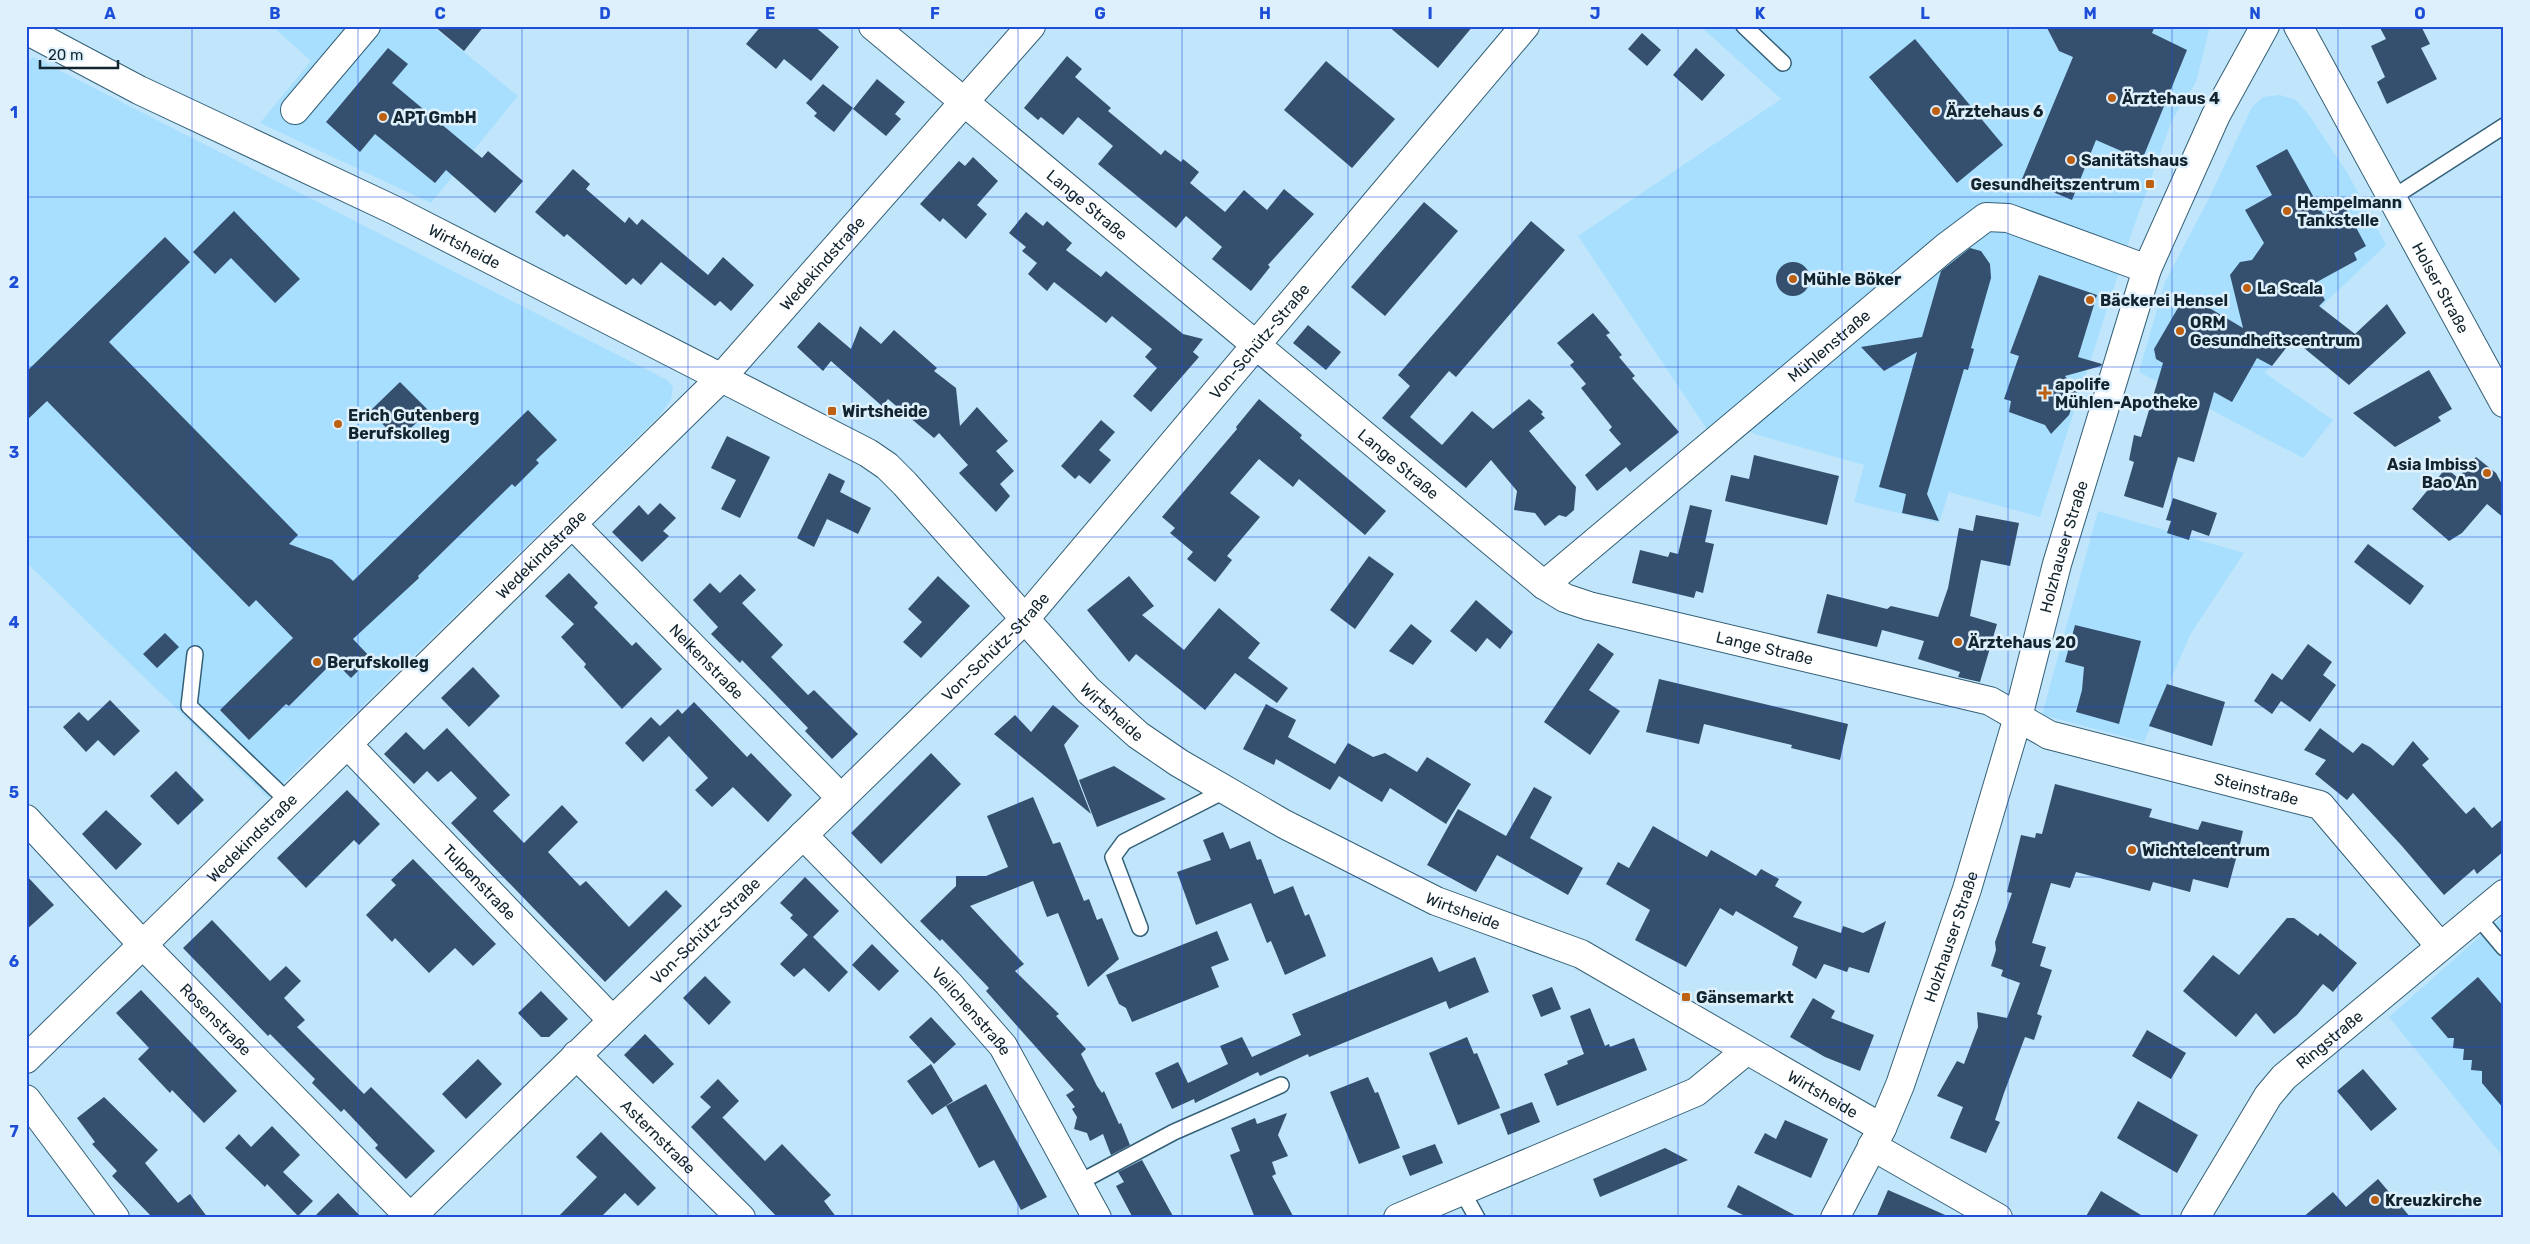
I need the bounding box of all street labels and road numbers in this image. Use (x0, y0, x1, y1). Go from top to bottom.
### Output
street label: Lange Straße (1043, 165, 1132, 244)
street label: Wedekindstraße (776, 212, 869, 314)
street label: Wirtsheide (425, 220, 504, 272)
street label: Holser Straße (2408, 239, 2473, 336)
street label: Von-Schütz-Straße (1205, 279, 1313, 403)
street label: Mühlenstraße (1783, 305, 1874, 386)
street label: Lange Straße (1354, 425, 1443, 503)
street label: Holzhauser Straße (2035, 478, 2091, 615)
street label: Wedekindstraße (492, 506, 590, 603)
street label: Von-Schütz-Straße (937, 588, 1053, 705)
street label: Nelkenstraße (666, 620, 748, 703)
street label: Lange Straße (1714, 627, 1815, 668)
street label: Wirtsheide (1077, 679, 1148, 745)
street label: Steinstraße (2212, 769, 2301, 809)
street label: Wedekindstraße (203, 789, 301, 886)
street label: Tulpenstraße (439, 840, 520, 924)
street label: Holzhauser Straße (1920, 869, 1981, 1005)
street label: Von-Schütz-Straße (647, 873, 764, 988)
street label: Wirtsheide (1422, 888, 1503, 933)
street label: Veilchenstraße (928, 963, 1016, 1058)
street label: Rosenstraße (176, 979, 256, 1059)
street label: Ringstraße (2292, 1006, 2367, 1073)
street label: Wirtsheide (1784, 1066, 1862, 1122)
street label: Asternstraße (617, 1095, 700, 1178)

